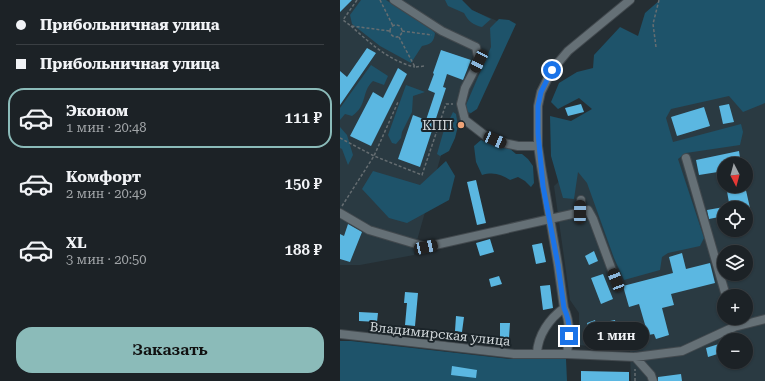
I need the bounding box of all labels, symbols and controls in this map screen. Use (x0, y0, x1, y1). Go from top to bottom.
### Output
text: Прибольничная улица (40, 16, 220, 34)
car (468, 48, 490, 74)
text: Прибольничная улица (40, 55, 220, 73)
route start (543, 61, 561, 79)
icon: car (18, 100, 54, 136)
text: Эконом (66, 102, 128, 120)
text: 111 ₽ (285, 109, 322, 127)
place label: КПП (422, 118, 453, 133)
text: 1 мин · 20:48 (66, 120, 147, 135)
marker: КПП (456, 120, 466, 130)
car (482, 130, 508, 150)
north arrow (717, 157, 753, 193)
map controls (717, 157, 753, 369)
icon: car (18, 166, 54, 202)
text: Комфорт (66, 168, 141, 186)
text: 150 ₽ (285, 175, 322, 193)
text: 2 мин · 20:49 (66, 186, 147, 201)
car (574, 200, 586, 224)
button: locate (717, 201, 753, 237)
icon: car (18, 232, 54, 268)
text: XL (66, 234, 87, 252)
car (413, 239, 439, 255)
text: 188 ₽ (285, 241, 322, 259)
button: layers (717, 245, 753, 281)
text: 3 мин · 20:50 (66, 252, 147, 267)
car (606, 267, 626, 293)
button: + (717, 289, 753, 325)
street label: Владимирская улица (369, 319, 511, 349)
callout: 1 мин (583, 322, 649, 350)
button: Заказать (16, 327, 324, 373)
route end (560, 327, 578, 345)
text: 1 мин (597, 328, 635, 343)
button: − (717, 333, 753, 369)

